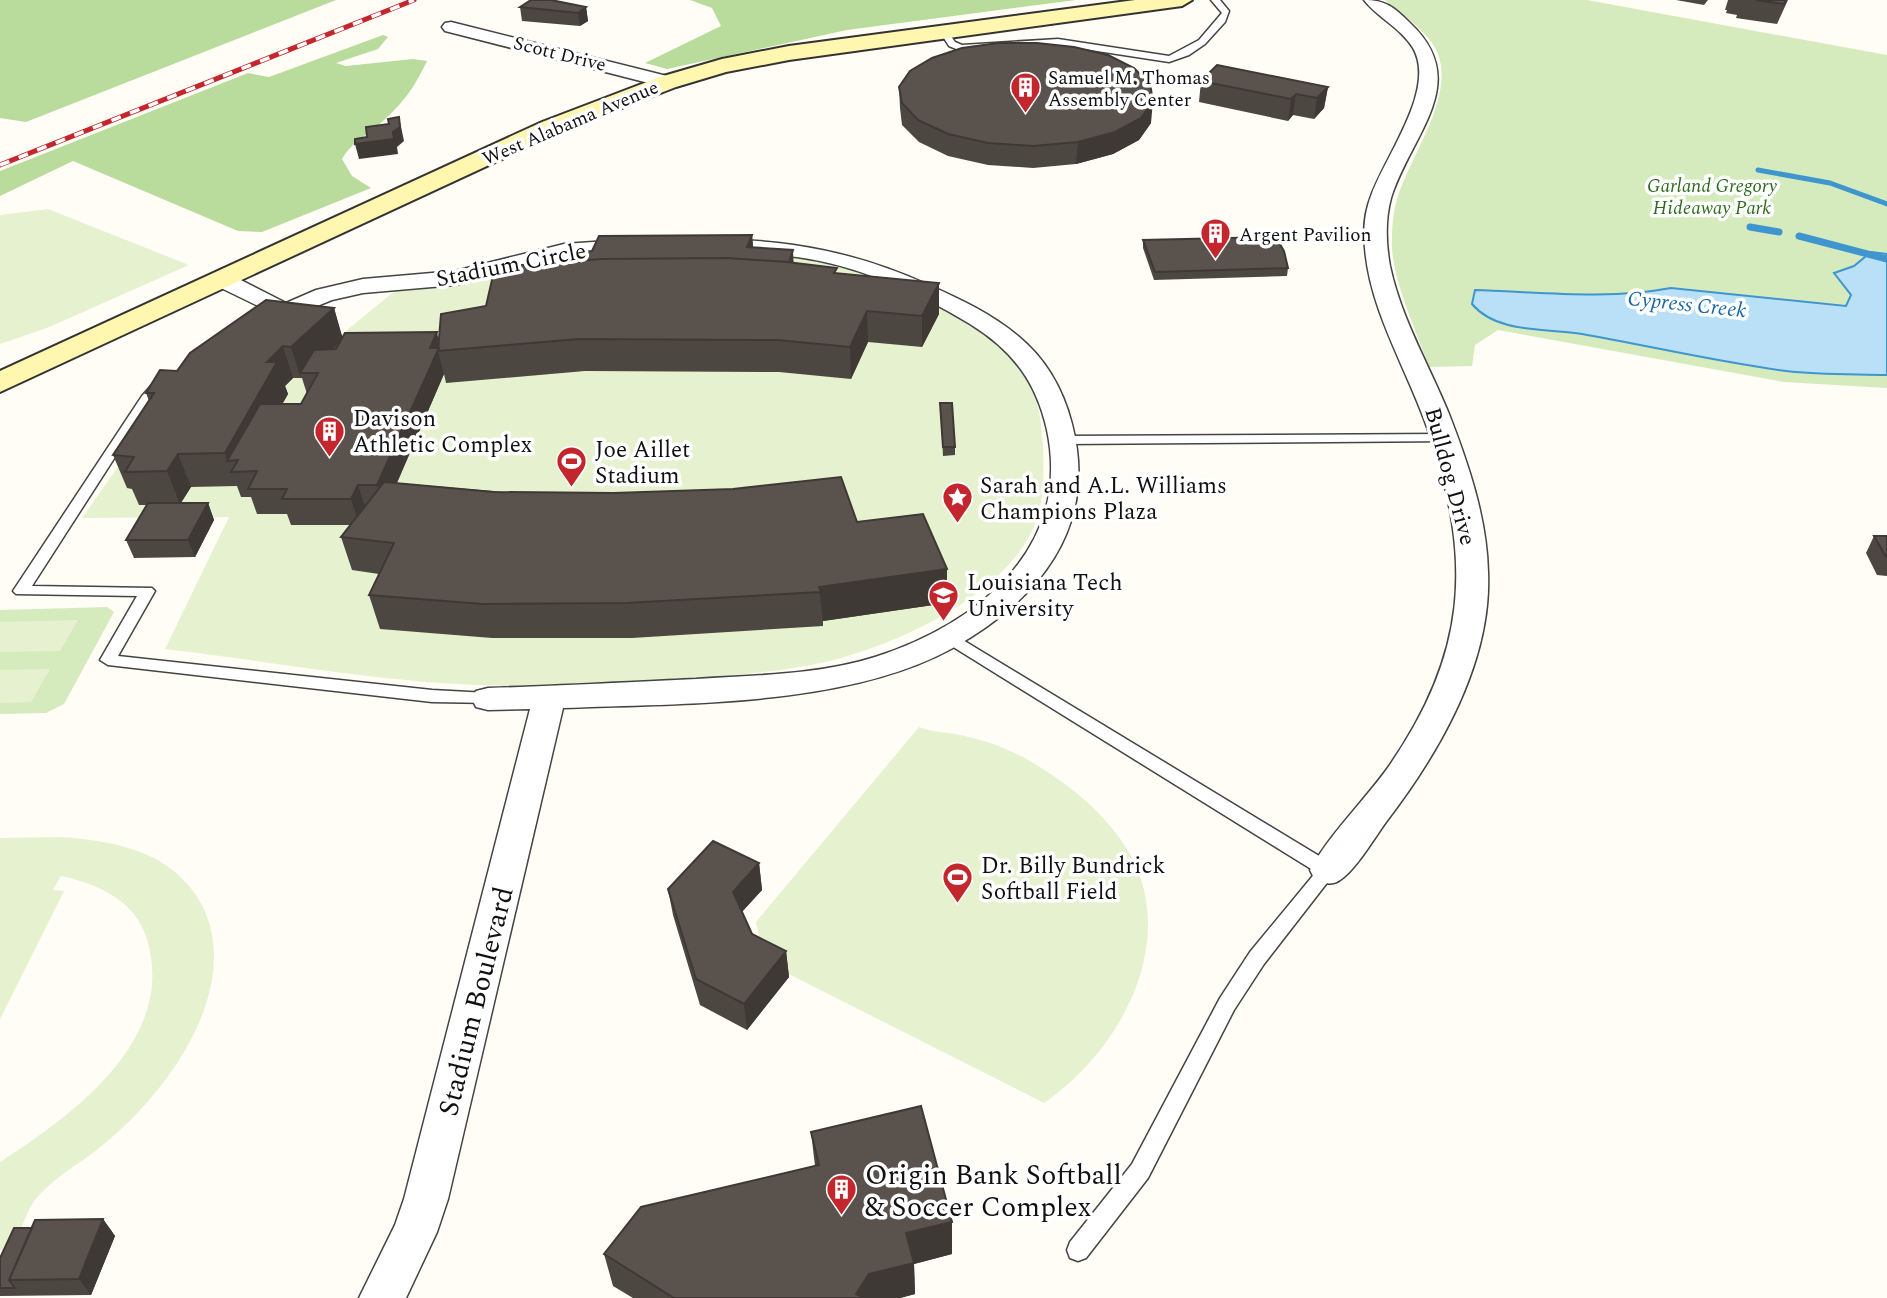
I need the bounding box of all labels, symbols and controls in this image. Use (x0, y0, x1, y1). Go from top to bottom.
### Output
street label: Scott Drive (510, 29, 609, 80)
place label: Samuel M. Thomas Assembly Center (1048, 64, 1210, 115)
building icon: Samuel M. Thomas Assembly Center (1008, 71, 1042, 115)
street label: West Alabama Avenue (478, 73, 663, 174)
park label: Garland Gregory Hideaway Park (1647, 172, 1778, 223)
building icon: Argent Pavilion (1199, 217, 1233, 261)
place label: Argent Pavilion (1239, 221, 1372, 250)
street label: Stadium Circle (433, 234, 589, 297)
water label: Cypress Creek (1626, 283, 1748, 327)
place label: Davison Athletic Complex (353, 402, 532, 463)
street label: Bulldog Drive (1414, 404, 1485, 549)
building icon: Davison Athletic Complex (313, 414, 347, 458)
place label: Joe Aillet Stadium (595, 433, 690, 494)
sports icon: Joe Aillet Stadium (555, 445, 589, 489)
place label: Sarah and A.L. Williams Champions Plaza (980, 469, 1227, 530)
place icon: Sarah and A.L. Williams Champions Plaza (940, 481, 974, 525)
place label: Louisiana Tech University (967, 566, 1123, 627)
school or university icon: Louisiana Tech University (927, 578, 961, 622)
place label: Dr. Billy Bundrick Softball Field (981, 849, 1166, 910)
sports icon: Dr. Billy Bundrick Softball Field (941, 861, 975, 905)
street label: Stadium Boulevard (427, 882, 526, 1121)
place label: Origin Bank Softball & Soccer Complex (865, 1154, 1122, 1229)
building icon: Origin Bank Softball & Soccer Complex (825, 1173, 859, 1217)

